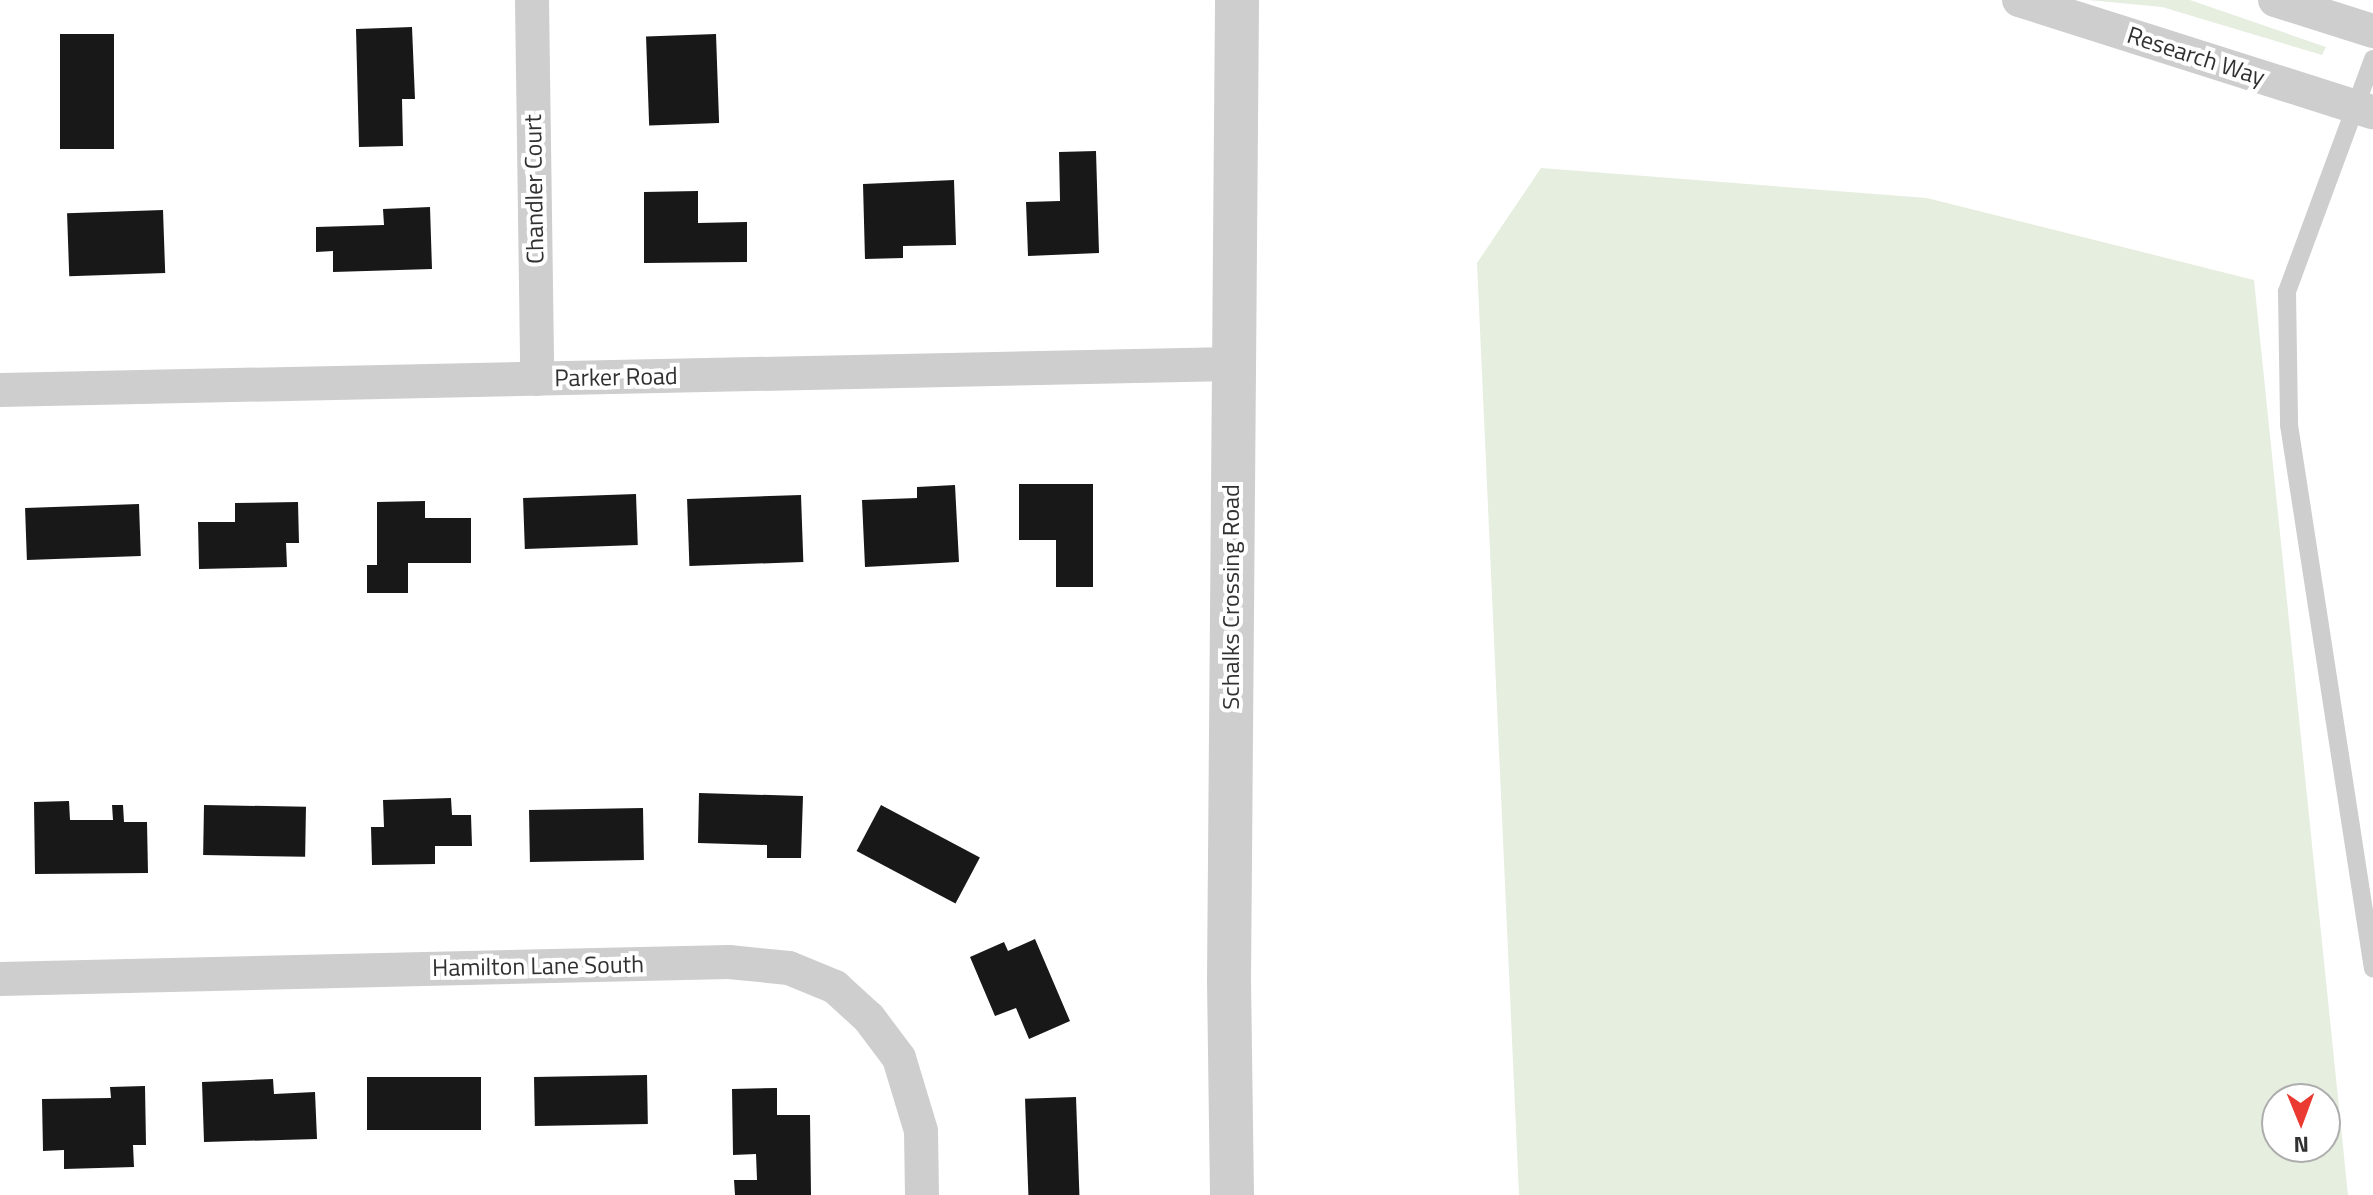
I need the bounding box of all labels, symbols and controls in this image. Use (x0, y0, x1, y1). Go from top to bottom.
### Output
street label: Research Way (2124, 20, 2268, 92)
street label: Chandler Court (518, 114, 550, 264)
street label: Parker Road (554, 362, 678, 392)
street label: Schalks Crossing Road (1217, 484, 1245, 710)
street label: Hamilton Lane South (432, 950, 644, 982)
north arrow (2261, 1083, 2341, 1163)
text: N (2293, 1128, 2309, 1162)

